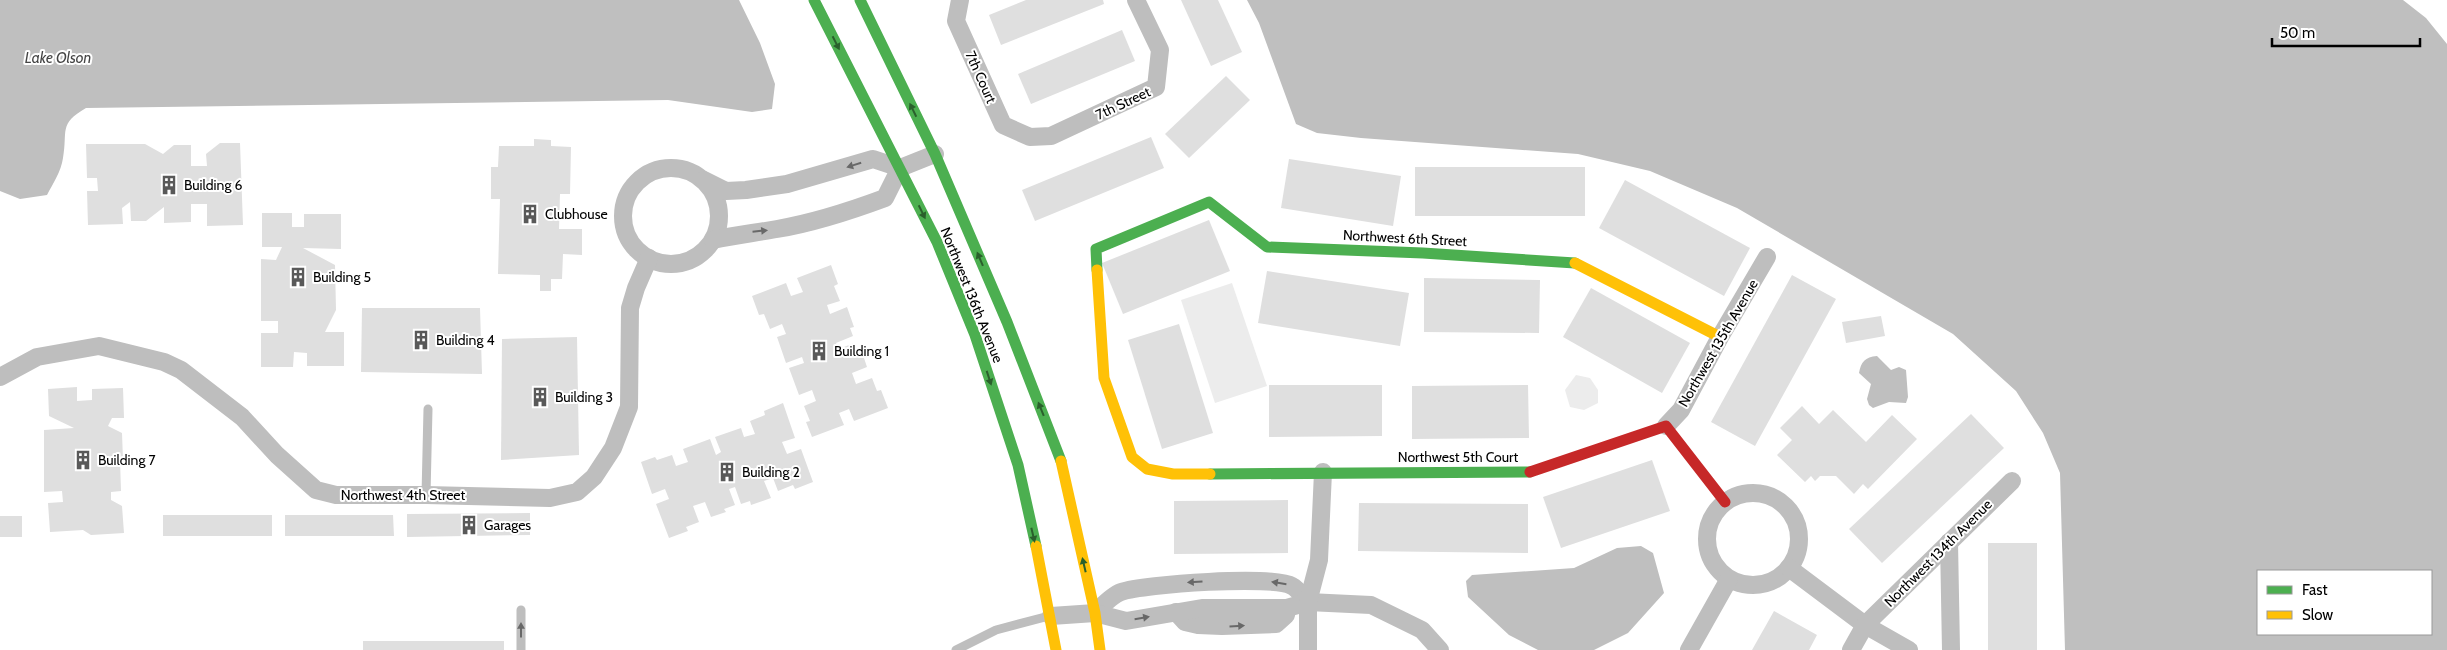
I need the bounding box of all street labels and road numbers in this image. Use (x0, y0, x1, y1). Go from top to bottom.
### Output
street label: 7th Court (962, 48, 1001, 106)
street label: 7th Street (1093, 82, 1154, 124)
street label: Northwest 136th Avenue (937, 224, 1007, 366)
street label: Northwest 6th Street (1342, 226, 1468, 250)
street label: Northwest 135th Avenue (1674, 276, 1762, 410)
street label: Northwest 5th Court (1398, 448, 1519, 466)
street label: Northwest 4th Street (341, 486, 465, 504)
street label: Northwest 134th Avenue (1880, 495, 1996, 611)

